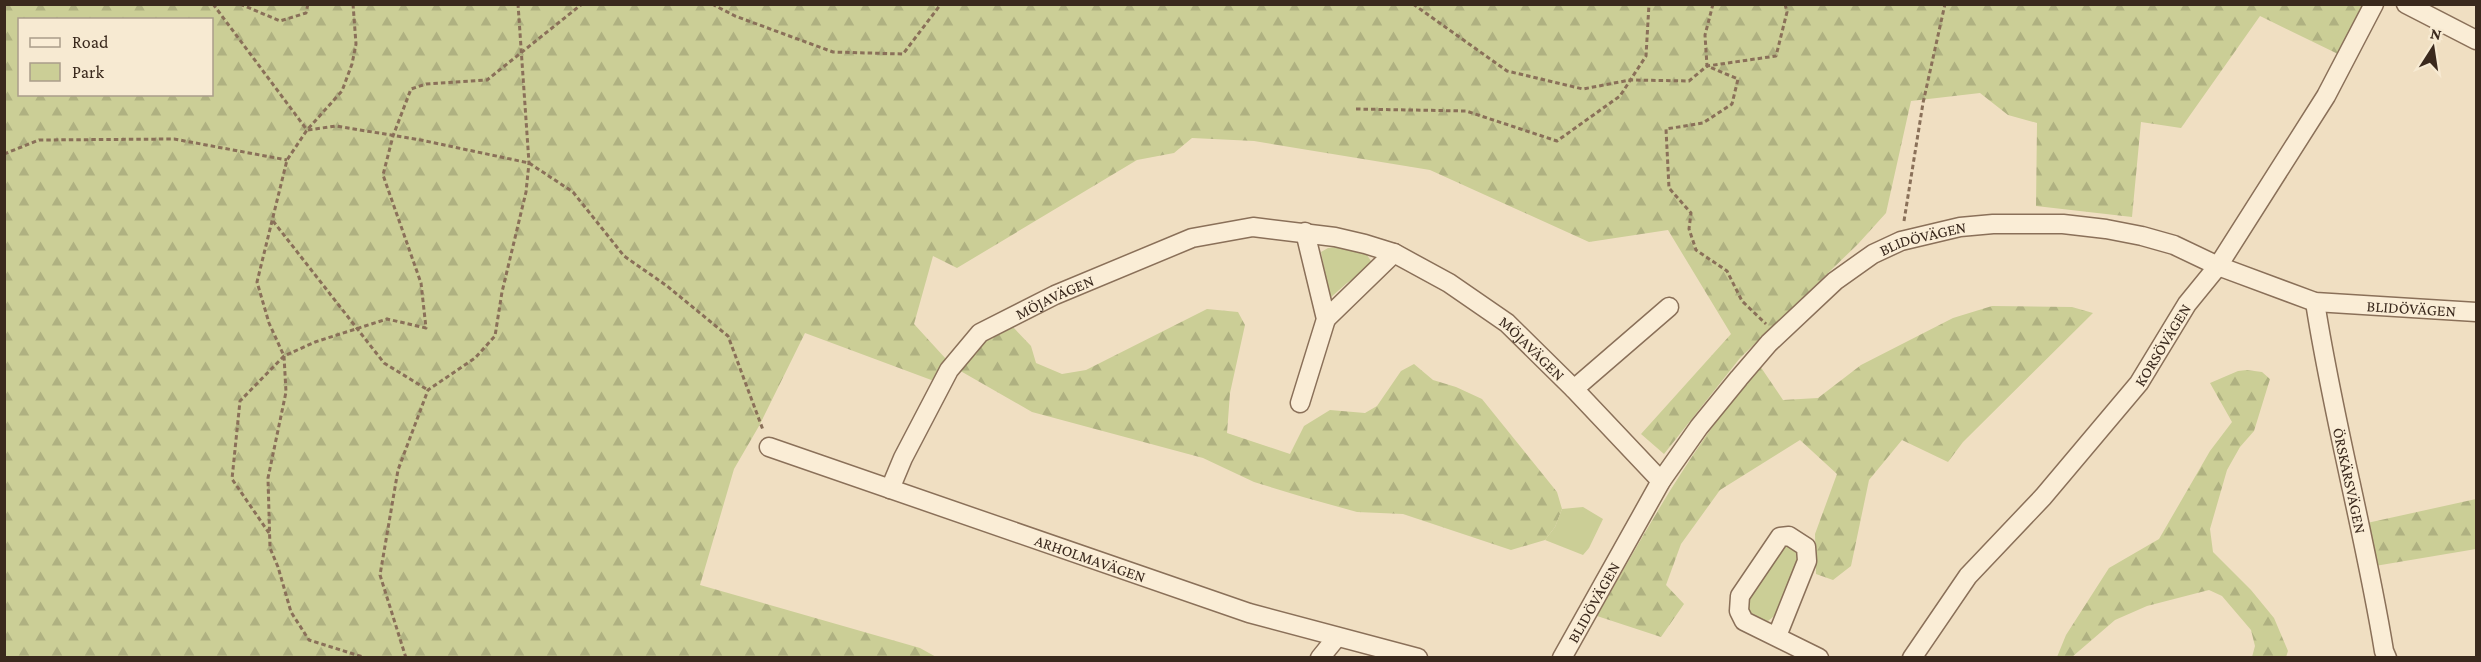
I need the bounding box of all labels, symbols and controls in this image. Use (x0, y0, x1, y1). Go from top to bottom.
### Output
legend (18, 18, 213, 96)
north arrow (2403, 18, 2463, 78)
text: N (2429, 24, 2443, 43)
text: Road (72, 32, 109, 52)
text: Park (72, 62, 104, 82)
street label: BLIDÖVÄGEN (1877, 218, 1967, 259)
street label: MÖJAVÄGEN (1013, 272, 1096, 323)
street label: BLIDÖVÄGEN (2366, 297, 2457, 320)
street label: KORSÖVÄGEN (2131, 301, 2194, 389)
street label: MÖJAVÄGEN (1496, 313, 1568, 384)
street label: ÖRSKÄRSVÄGEN (2330, 426, 2369, 535)
street label: ARHOLMAVÄGEN (1033, 532, 1148, 586)
street label: BLIDÖVÄGEN (1564, 559, 1623, 646)

